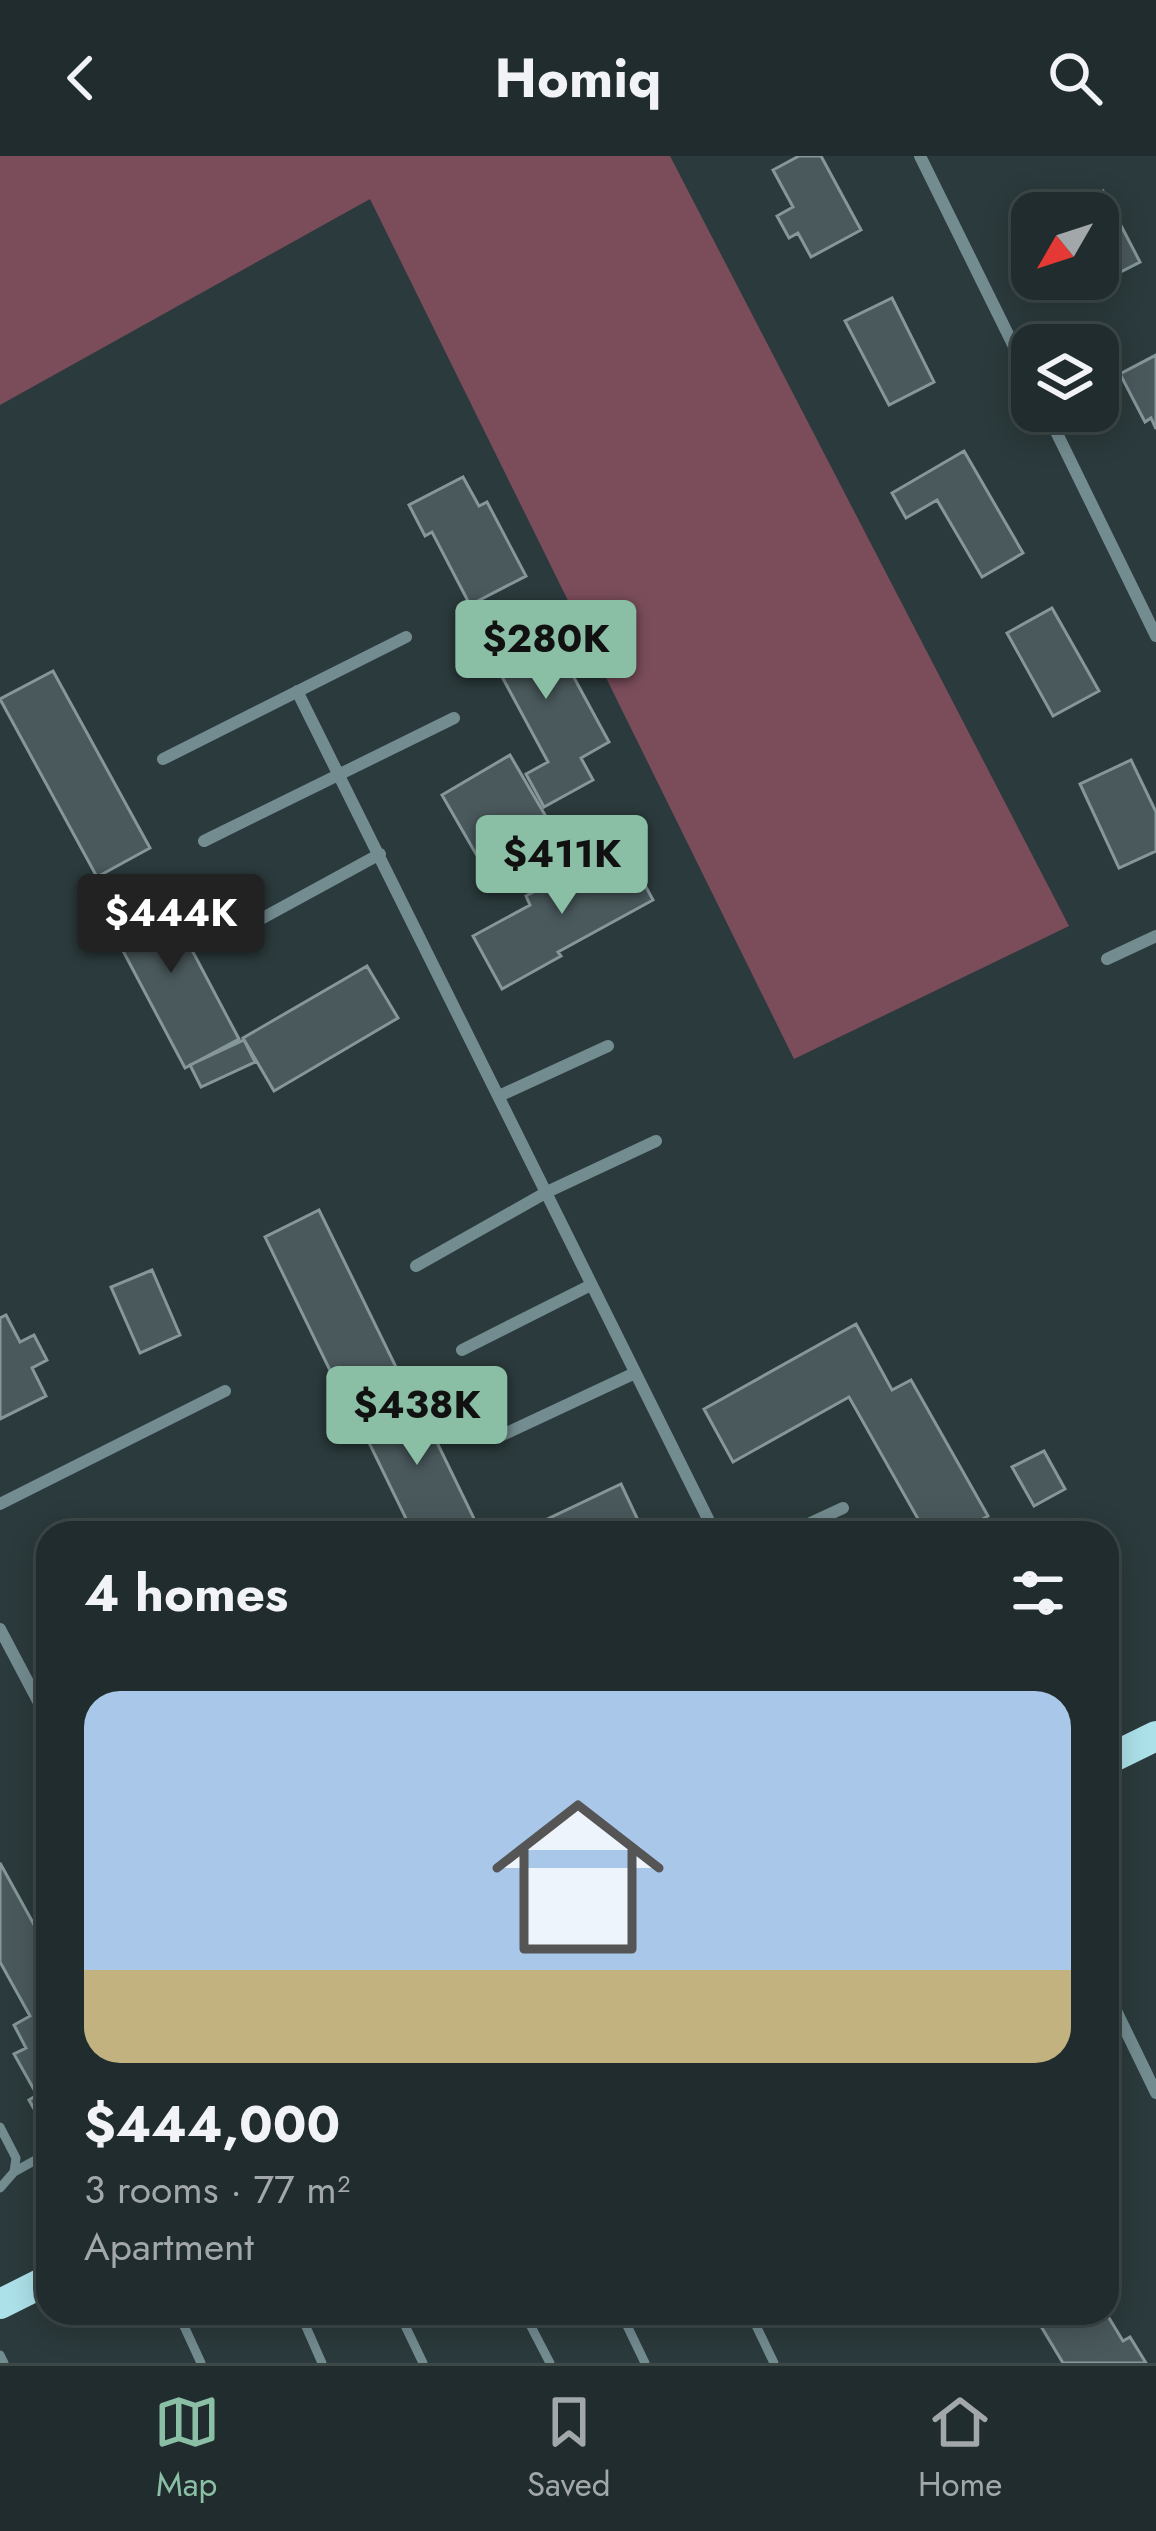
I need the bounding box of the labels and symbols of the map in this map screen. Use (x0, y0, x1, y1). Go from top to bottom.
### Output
north arrow (1011, 192, 1119, 300)
pin: $280K (462, 600, 630, 702)
pin: $411K (478, 815, 646, 917)
pin: $444K (87, 874, 255, 976)
pin: $438K (333, 1366, 501, 1468)

